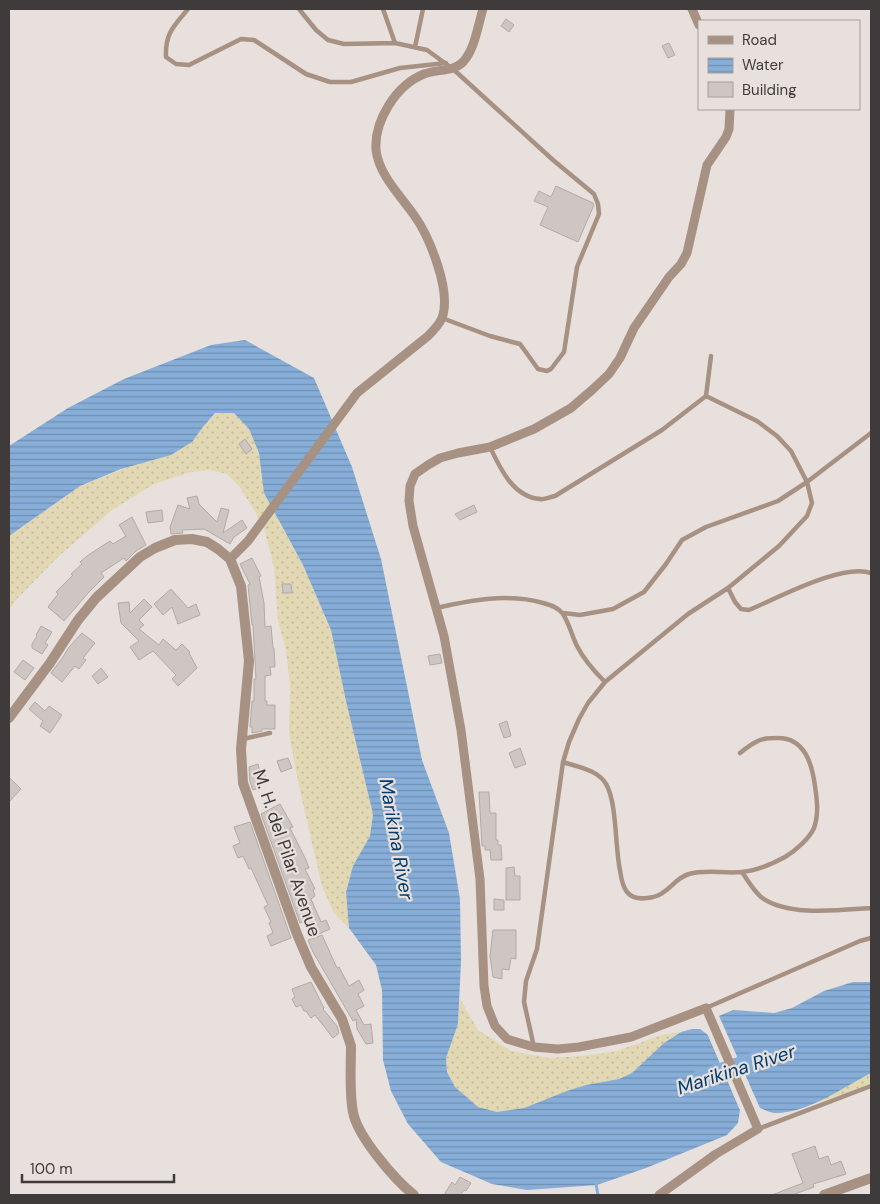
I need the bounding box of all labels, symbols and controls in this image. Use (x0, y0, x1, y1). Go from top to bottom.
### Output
legend (698, 20, 860, 110)
text: Road (742, 30, 777, 50)
text: Water (742, 55, 784, 75)
text: Building (742, 80, 797, 100)
street label: M. H. del Pilar Avenue (247, 766, 327, 940)
water label: Marikina River (374, 776, 420, 903)
water label: Marikina River (674, 1038, 799, 1100)
scale bar (22, 1152, 175, 1184)
text: 100 m (30, 1159, 73, 1179)

